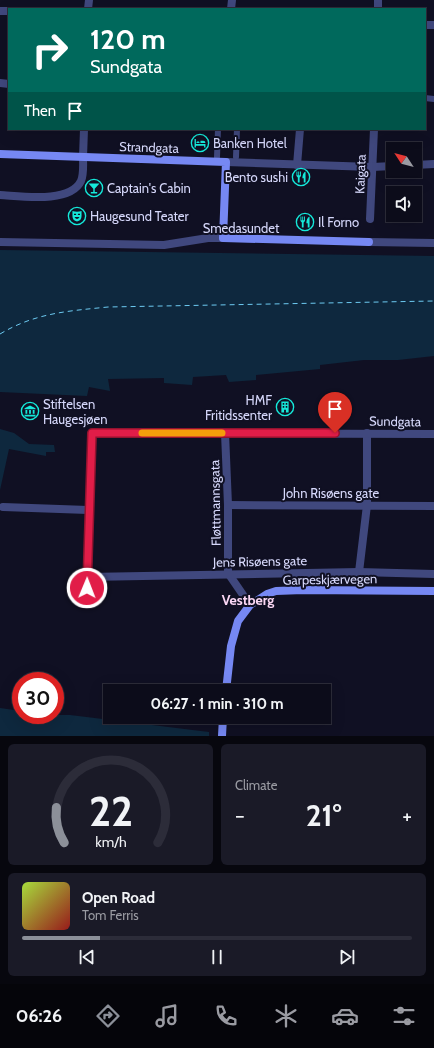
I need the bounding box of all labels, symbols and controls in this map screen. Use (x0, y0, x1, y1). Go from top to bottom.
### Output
text: 120 m (90, 22, 166, 56)
icon: right (24, 24, 76, 76)
text: Sundgata (90, 56, 162, 78)
icon: arrive (64, 100, 86, 122)
text: Then (24, 102, 56, 120)
hotel icon: Banken Hotel (190, 133, 210, 153)
place label: Banken Hotel (213, 135, 287, 151)
street label: Strandgata (119, 138, 180, 156)
north arrow (386, 142, 422, 178)
map controls (386, 142, 422, 222)
street label: Kaigata (351, 153, 369, 194)
restaurant icon: Bento sushi (291, 167, 311, 187)
place label: Bento sushi (225, 169, 288, 185)
bar icon: Captain's Cabin (84, 178, 104, 198)
place label: Captain's Cabin (107, 180, 191, 196)
button: sound (386, 186, 422, 222)
theatre icon: Haugesund Teater (67, 206, 87, 226)
place label: Haugesund Teater (90, 208, 189, 224)
restaurant icon: Il Forno (295, 212, 315, 232)
place label: Il Forno (318, 214, 359, 230)
street label: Smedasundet (203, 220, 280, 236)
place label: HMF Fritidssenter (205, 392, 273, 423)
pin (318, 392, 352, 433)
place label: Stiftelsen Haugesjøen (43, 396, 107, 428)
building icon: HMF Fritidssenter (275, 397, 295, 417)
icon: arrive (324, 398, 346, 420)
museum icon: Stiftelsen Haugesjøen (20, 401, 40, 421)
street label: Sundgata (369, 413, 422, 429)
street label: Fløttmannsgata (206, 459, 224, 546)
street label: John Risøens gate (282, 485, 380, 501)
street label: Jens Risøens gate (212, 552, 308, 570)
position arrow (66, 567, 108, 609)
street label: Garpeskjærvegen (283, 570, 377, 589)
district label: Vestberg (222, 591, 274, 609)
speed limit sign: 30 (12, 672, 64, 724)
text: 06:27 · 1 min · 310 m (151, 695, 283, 713)
text: Climate (235, 777, 277, 793)
text: 22 (88, 785, 133, 835)
text: 21° (306, 797, 341, 834)
text: − (235, 802, 245, 829)
text: + (402, 802, 412, 829)
text: km/h (95, 832, 126, 850)
text: Open Road (82, 889, 155, 907)
text: Tom Ferris (82, 907, 139, 923)
icon: previous (76, 946, 98, 968)
icon: pause (206, 946, 228, 968)
icon: next (336, 946, 358, 968)
icon: directions (94, 1002, 122, 1030)
icon: music (153, 1002, 181, 1030)
icon: phone (212, 1002, 240, 1030)
icon: climate (272, 1002, 300, 1030)
icon: car (331, 1002, 359, 1030)
icon: filters (390, 1002, 418, 1030)
text: 06:26 (16, 1005, 62, 1027)

